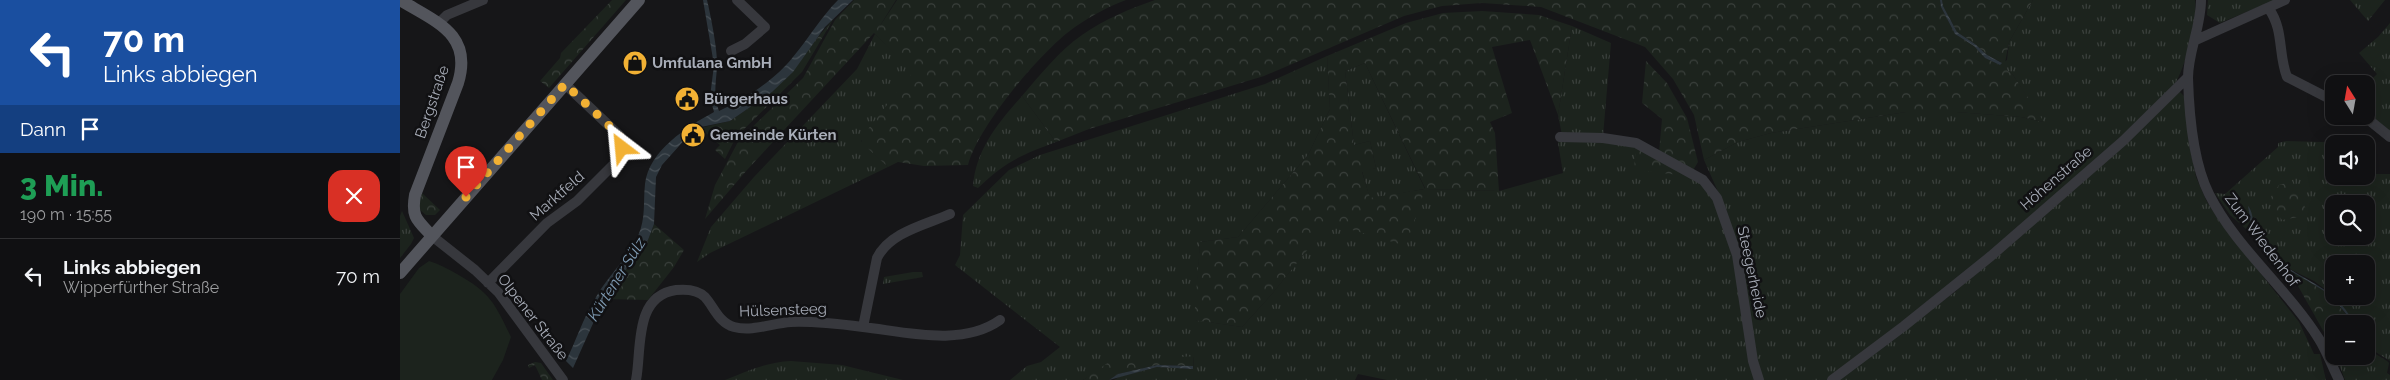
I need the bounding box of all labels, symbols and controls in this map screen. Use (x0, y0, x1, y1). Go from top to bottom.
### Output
text: 70 m (103, 19, 185, 60)
icon: left (20, 20, 85, 85)
shop icon: Umfulana GmbH (622, 50, 648, 76)
place label: Umfulana GmbH (652, 54, 772, 72)
text: Links abbiegen (103, 61, 258, 87)
street label: Bergstraße (411, 63, 453, 141)
north arrow (2325, 75, 2375, 125)
map controls (2325, 75, 2375, 365)
public building icon: Bürgerhaus (674, 86, 700, 112)
place label: Bürgerhaus (704, 90, 788, 108)
icon: arrive (76, 115, 104, 143)
text: Dann (20, 118, 66, 140)
position arrow (595, 121, 647, 173)
public building icon: Gemeinde Kürten (680, 122, 706, 148)
place label: Gemeinde Kürten (710, 126, 837, 144)
button: sound (2325, 135, 2375, 185)
street label: Höhenstraße (2017, 142, 2096, 214)
pin (445, 146, 487, 197)
icon: arrive (452, 153, 480, 181)
street label: Marktfeld (526, 167, 588, 225)
text: 3 Min. (20, 168, 104, 203)
button: close (328, 170, 380, 222)
street label: Zum Wiedenhof (2221, 190, 2304, 291)
button: search (2325, 195, 2375, 245)
text: 190 m · 15:55 (20, 205, 112, 224)
street label: Steegerheide (1733, 224, 1771, 320)
water label: Kürtener Sülz (583, 234, 650, 324)
button: + (2325, 255, 2375, 305)
text: Links abbiegen (63, 256, 201, 278)
icon: left (20, 262, 48, 290)
text: 70 m (336, 265, 380, 287)
street label: Olpener Straße (494, 270, 572, 364)
text: Wipperfürther Straße (63, 278, 219, 297)
street label: Hülsensteeg (739, 299, 827, 321)
button: − (2325, 315, 2375, 365)

